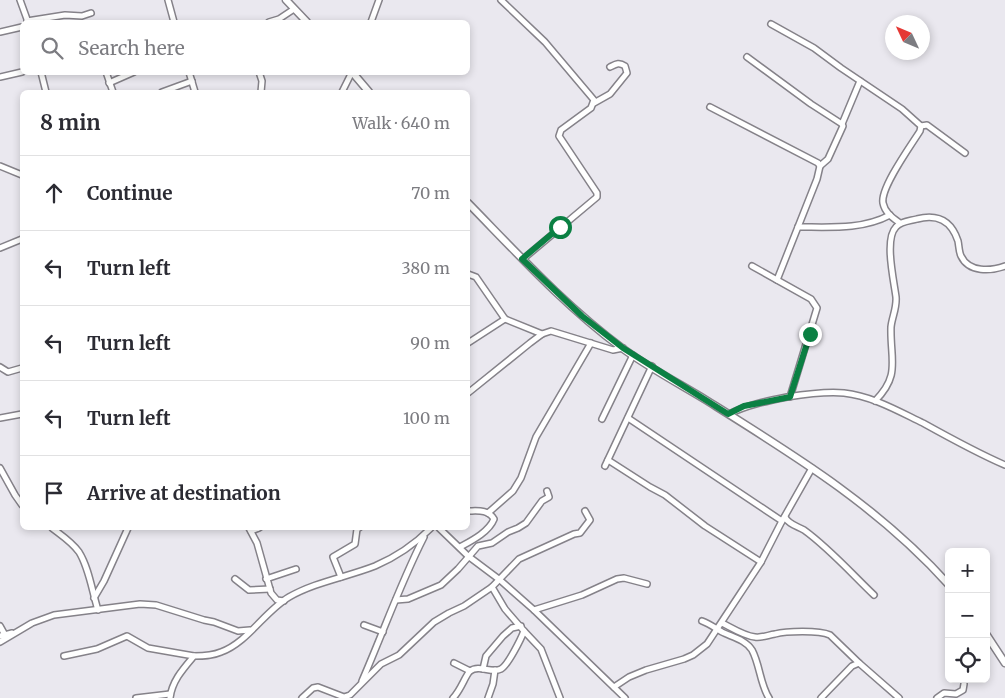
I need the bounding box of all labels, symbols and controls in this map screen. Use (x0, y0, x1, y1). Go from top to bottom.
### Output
north arrow (885, 15, 930, 60)
search box (20, 20, 470, 75)
icon: search (38, 34, 66, 62)
text: Search here (78, 36, 185, 60)
text: 8 min (40, 109, 101, 136)
text: Walk · 640 m (352, 113, 450, 133)
icon: ahead (40, 179, 68, 207)
text: Continue (87, 181, 173, 205)
text: 70 m (411, 183, 450, 203)
route start (549, 216, 572, 239)
icon: left (40, 254, 68, 282)
text: Turn left (87, 256, 171, 280)
text: 380 m (402, 258, 450, 278)
route end (799, 323, 822, 346)
icon: left (40, 329, 68, 357)
text: Turn left (87, 331, 171, 355)
text: 90 m (410, 333, 450, 353)
icon: left (40, 404, 68, 432)
text: Turn left (87, 406, 171, 430)
text: 100 m (403, 408, 450, 428)
icon: arrive (40, 479, 68, 507)
text: Arrive at destination (87, 481, 281, 505)
map controls (945, 548, 990, 683)
button: + (945, 548, 990, 593)
button: − (945, 593, 990, 638)
button: locate (945, 638, 990, 683)

